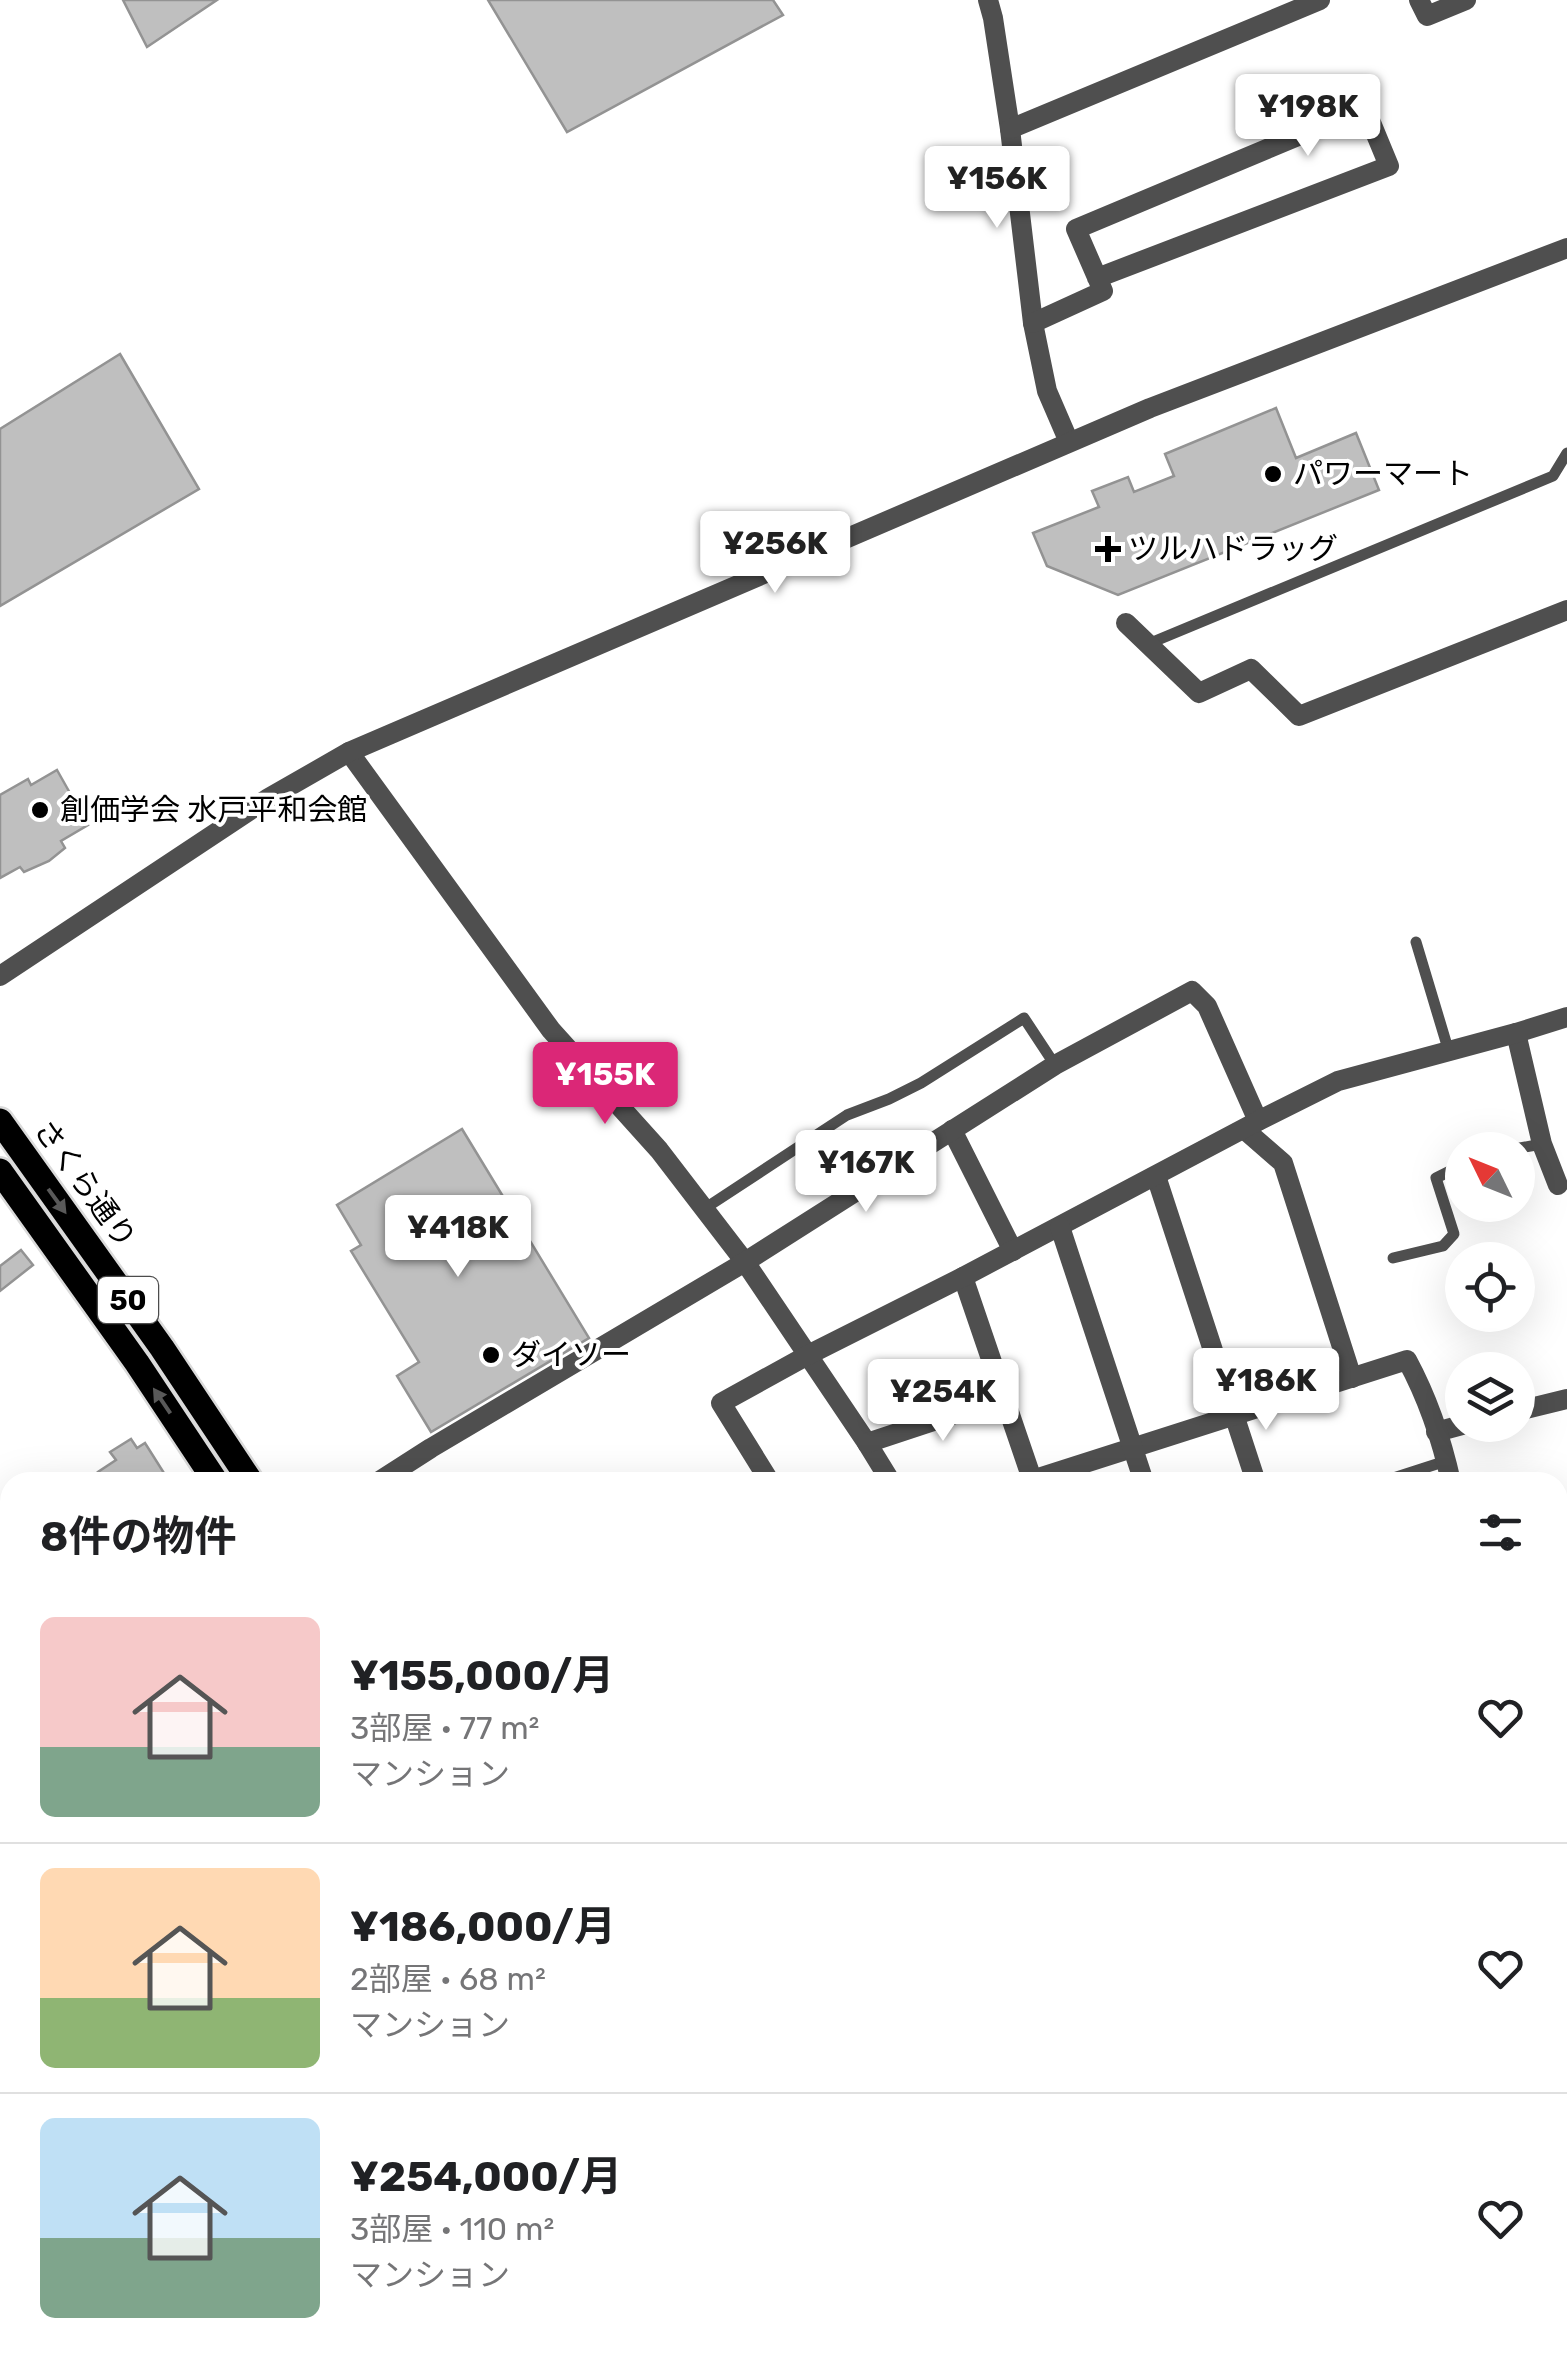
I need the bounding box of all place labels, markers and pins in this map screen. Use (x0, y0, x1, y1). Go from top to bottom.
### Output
pin: ¥198K (1238, 74, 1378, 159)
pin: ¥156K (927, 146, 1067, 231)
place label: パワーマート (1293, 456, 1473, 492)
marker: パワーマート (1262, 463, 1284, 485)
pin: ¥256K (705, 511, 845, 596)
place label: ツルハドラッグ (1128, 531, 1338, 567)
marker: ツルハドラッグ (1097, 538, 1119, 560)
place label: 創価学会 水戸平和会館 (60, 792, 367, 828)
marker: 創価学会 水戸平和会館 (29, 799, 51, 821)
pin: ¥155K (535, 1042, 675, 1127)
pin: ¥167K (796, 1130, 936, 1215)
pin: ¥418K (388, 1195, 528, 1280)
place label: ダイソー (511, 1337, 631, 1373)
marker: ダイソー (480, 1344, 502, 1366)
pin: ¥186K (1196, 1348, 1336, 1433)
pin: ¥254K (873, 1359, 1013, 1444)

